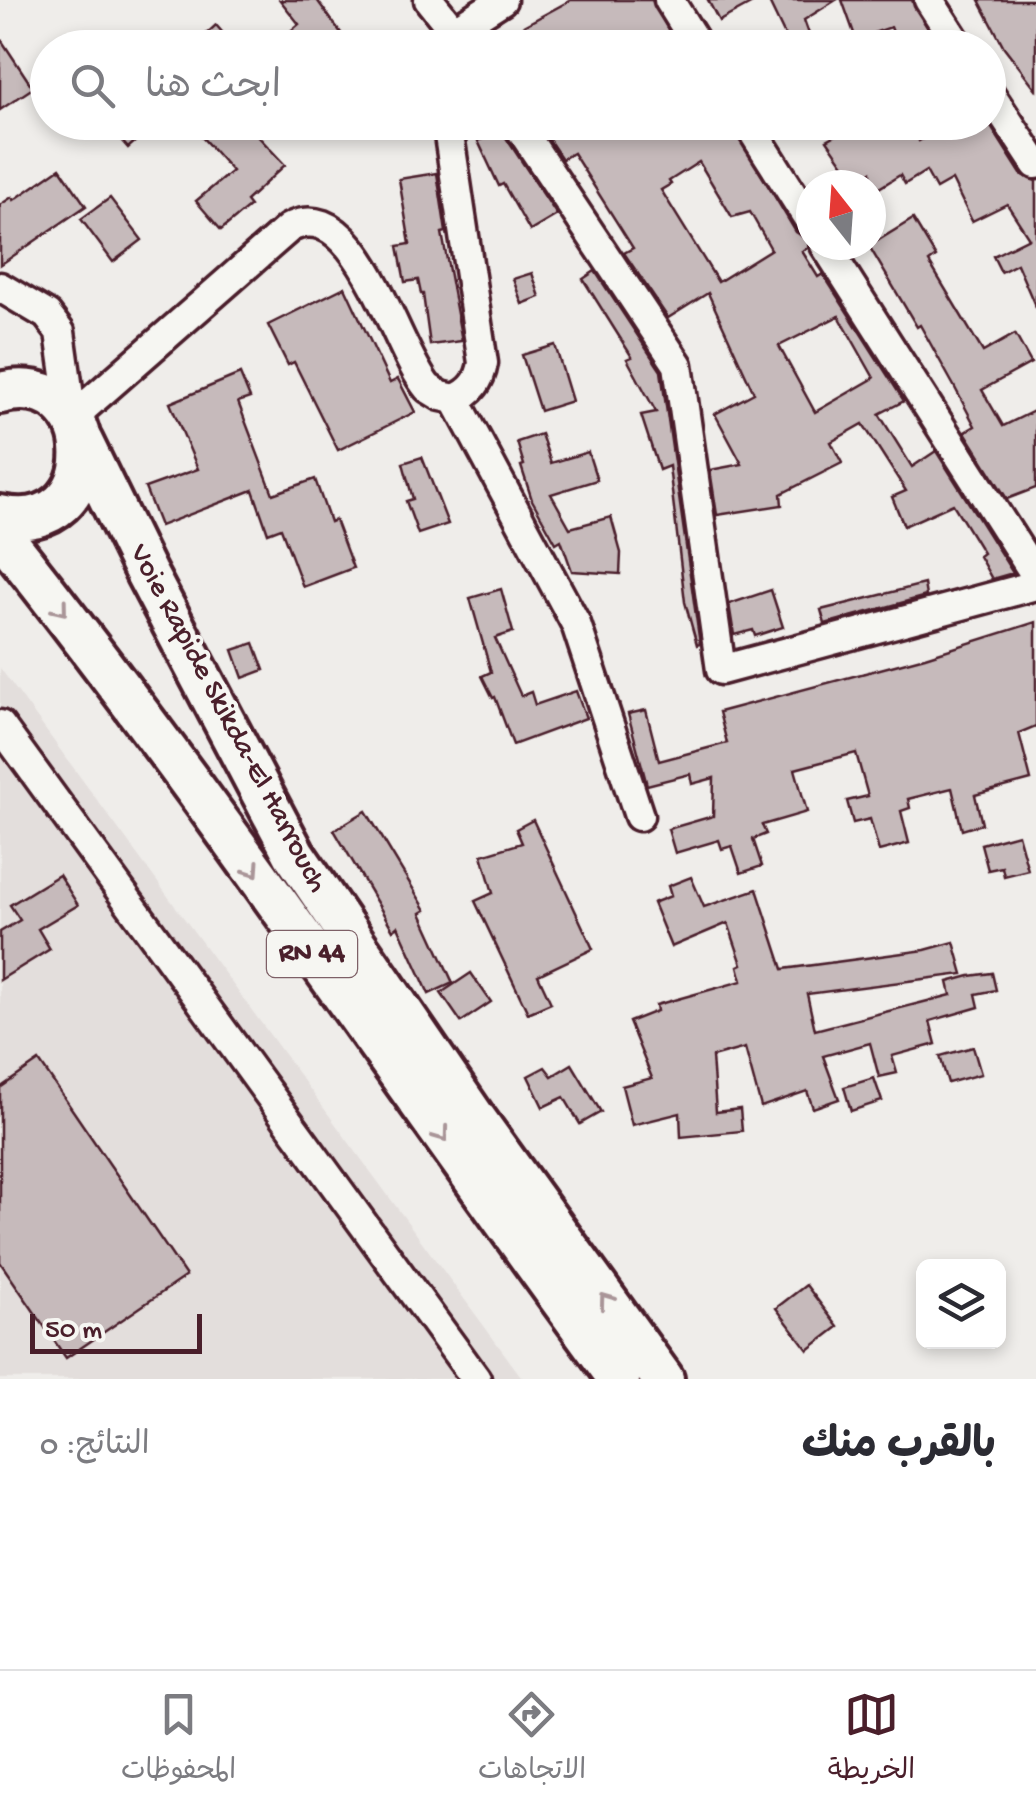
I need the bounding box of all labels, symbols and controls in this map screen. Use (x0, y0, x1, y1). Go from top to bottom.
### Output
search box (30, 30, 1006, 140)
icon: search (65, 58, 120, 113)
text: ابحث هنا (145, 67, 281, 111)
north arrow (796, 170, 886, 260)
street label: Voie Rapide Skikda-El Harrouch (120, 538, 334, 899)
one-way arrow (49, 597, 67, 615)
one-way arrow (241, 860, 260, 878)
road number: RN 44 (267, 931, 357, 977)
one-way arrow (430, 1124, 448, 1142)
map controls (916, 1259, 1006, 1349)
button: layers (916, 1259, 1006, 1349)
one-way arrow (599, 1293, 618, 1312)
scale bar (30, 1309, 202, 1354)
text: 50 m (45, 1315, 102, 1348)
text: بالقرب منك (802, 1424, 996, 1473)
text: النتائج: 0 (40, 1428, 150, 1466)
tab: المحفوظات (121, 1687, 236, 1793)
tab: الاتجاهات (478, 1687, 586, 1793)
tab: الخريطة (828, 1687, 915, 1793)

